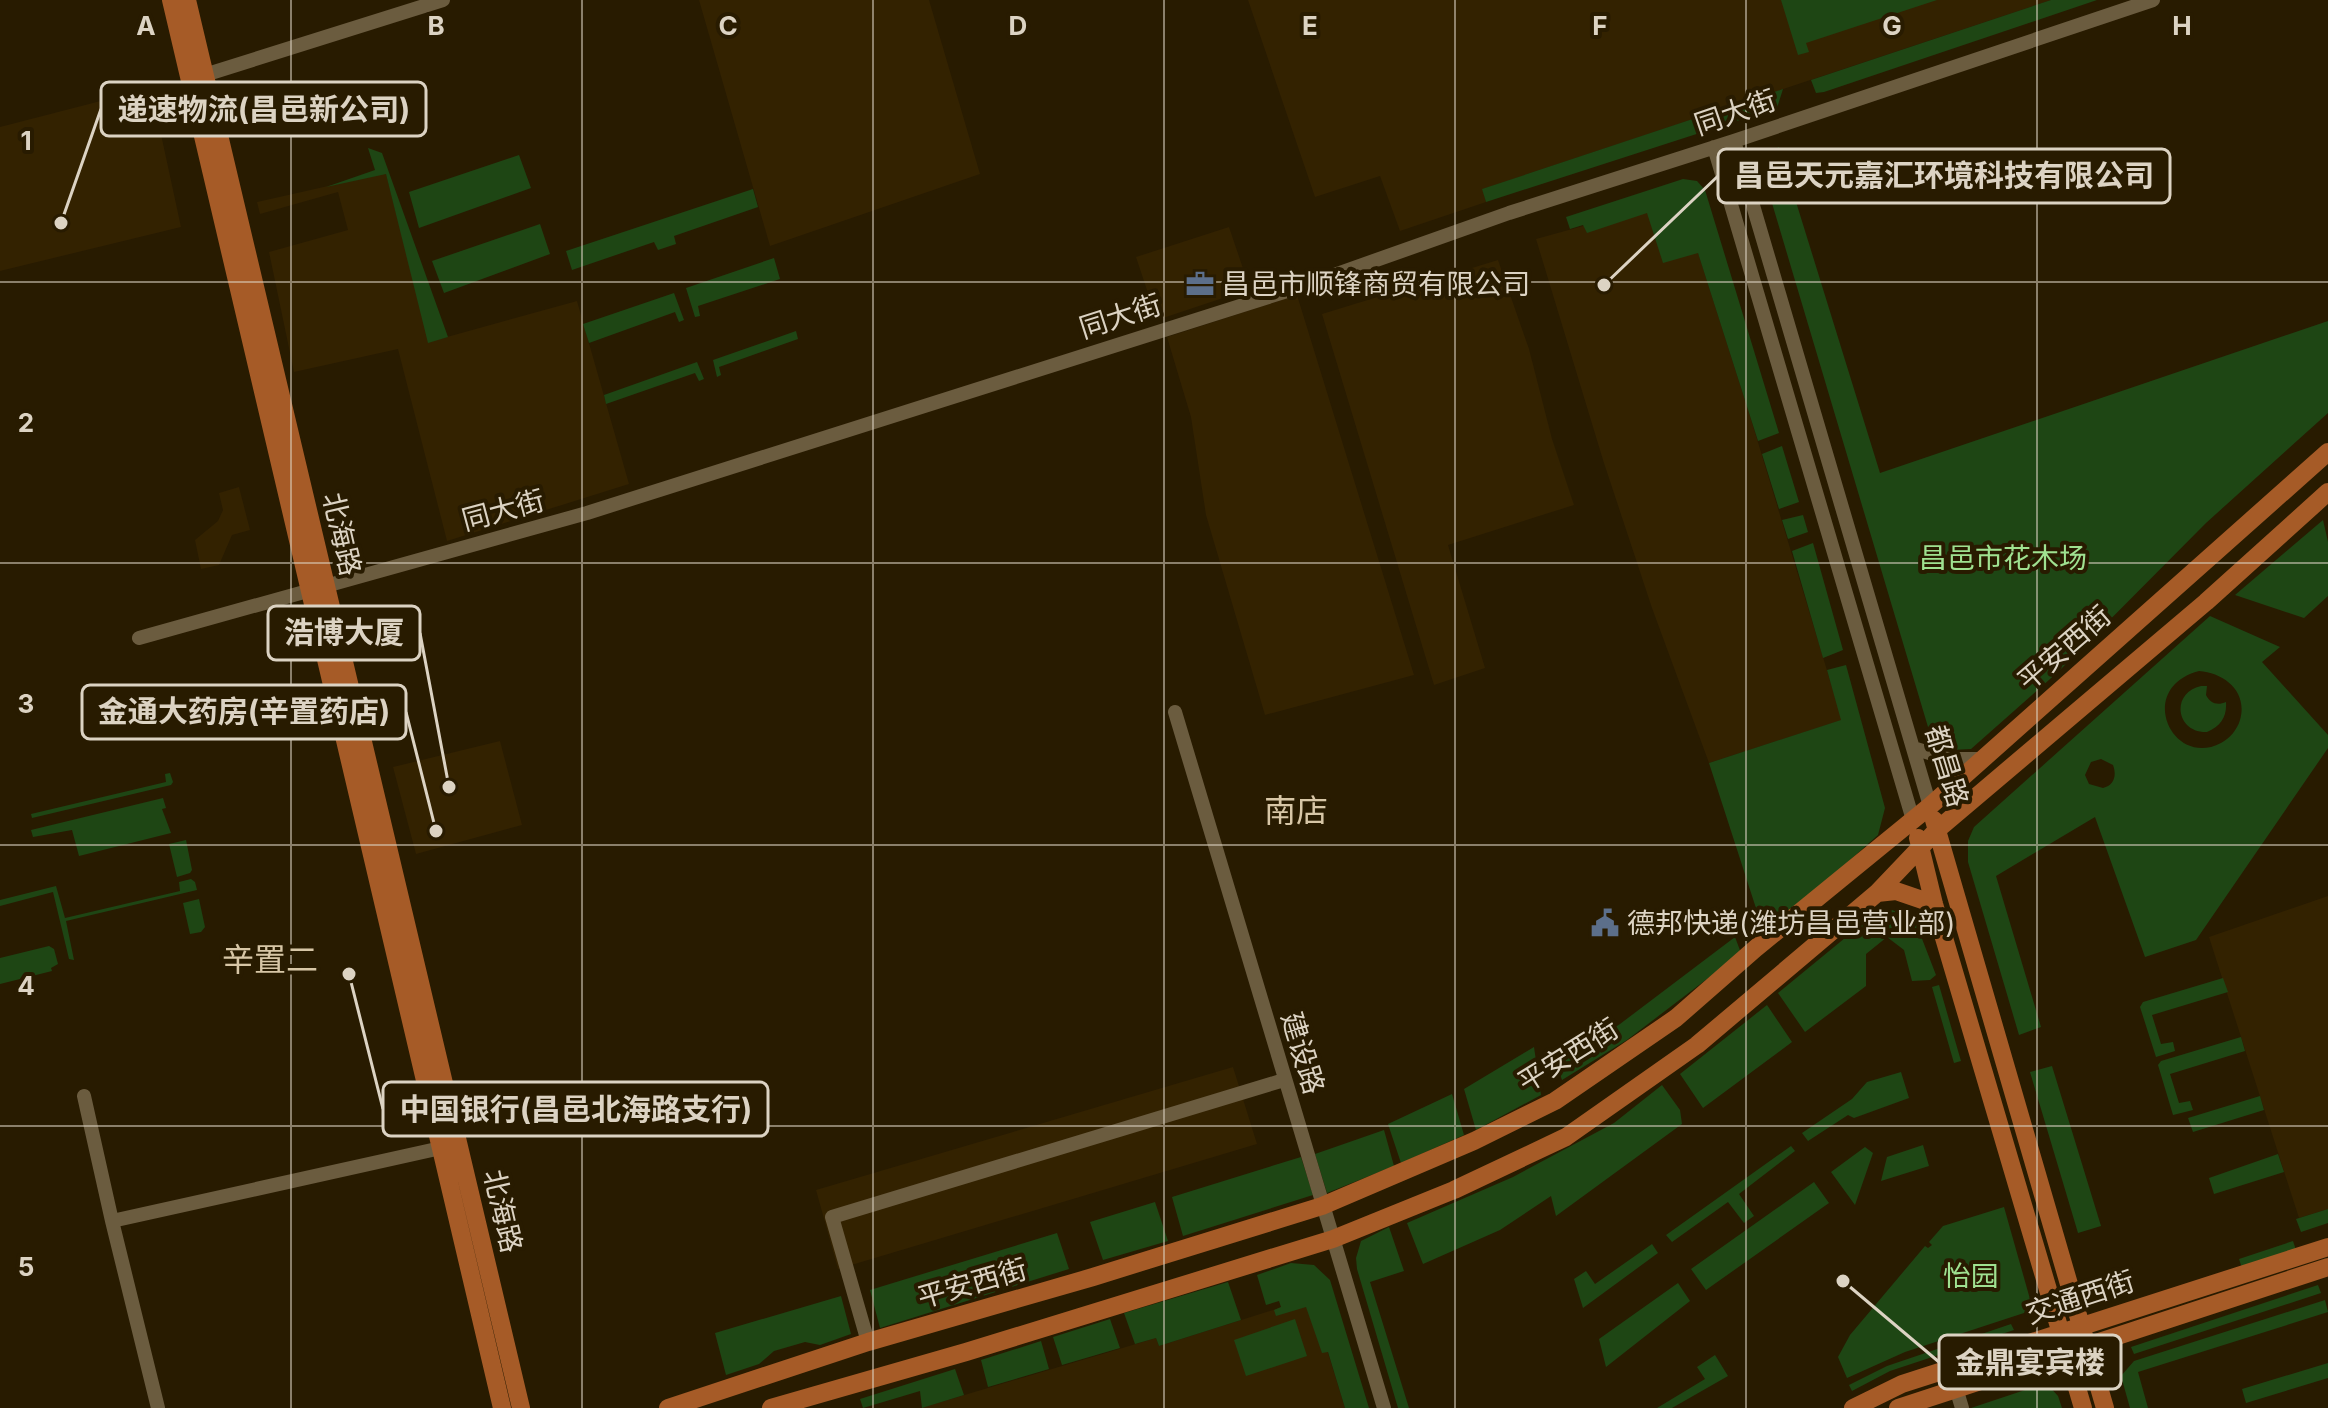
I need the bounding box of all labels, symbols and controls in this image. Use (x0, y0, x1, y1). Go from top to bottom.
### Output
text: A (136, 10, 156, 41)
text: B (427, 10, 445, 41)
text: C (718, 10, 738, 41)
text: D (1009, 10, 1027, 41)
text: E (1302, 10, 1318, 41)
text: F (1592, 10, 1608, 41)
text: G (1882, 10, 1902, 41)
text: H (2172, 10, 2192, 41)
callout: 递速物流(昌邑新公司) (101, 82, 426, 136)
street label: 同大街 (1690, 82, 1780, 142)
text: 递速物流(昌邑新公司) (118, 91, 410, 127)
text: 1 (20, 125, 32, 156)
callout: 昌邑天元嘉汇环境科技有限公司 (1718, 149, 2170, 203)
text: 昌邑天元嘉汇环境科技有限公司 (1734, 157, 2154, 193)
place label: 昌邑市顺锋商贸有限公司 (1222, 267, 1530, 301)
office icon: 昌邑市顺锋商贸有限公司 (1185, 269, 1215, 299)
street label: 同大街 (1075, 287, 1165, 345)
text: 2 (18, 407, 34, 438)
street label: 同大街 (458, 483, 548, 537)
street label: 北海路 (316, 489, 368, 579)
park label: 昌邑市花木场 (1919, 541, 2087, 575)
street label: 平安西街 (2011, 598, 2117, 698)
callout: 浩博大厦 (268, 606, 420, 660)
text: 浩博大厦 (284, 614, 404, 650)
callout: 金通大药房(辛置药店) (82, 685, 406, 739)
text: 3 (18, 688, 34, 719)
text: 金通大药房(辛置药店) (98, 693, 390, 729)
street label: 都昌路 (1918, 721, 1976, 811)
district label: 南店 (1264, 791, 1328, 830)
place label: 德邦快递(潍坊昌邑营业部) (1627, 906, 1955, 940)
public building icon: 德邦快递(潍坊昌邑营业部) (1590, 908, 1620, 938)
district label: 辛置二 (222, 940, 318, 979)
text: 4 (17, 970, 35, 1001)
street label: 建设路 (1274, 1008, 1332, 1098)
street label: 平安西街 (1511, 1011, 1625, 1099)
callout: 中国银行(昌邑北海路支行) (383, 1082, 768, 1136)
text: 中国银行(昌邑北海路支行) (400, 1091, 752, 1127)
street label: 北海路 (477, 1166, 529, 1256)
text: 5 (18, 1251, 34, 1282)
street label: 平安西街 (913, 1251, 1031, 1315)
park label: 怡园 (1943, 1259, 1999, 1293)
street label: 交通西街 (2021, 1264, 2139, 1330)
callout: 金鼎宴宾楼 (1939, 1335, 2121, 1389)
text: 金鼎宴宾楼 (1955, 1344, 2105, 1380)

